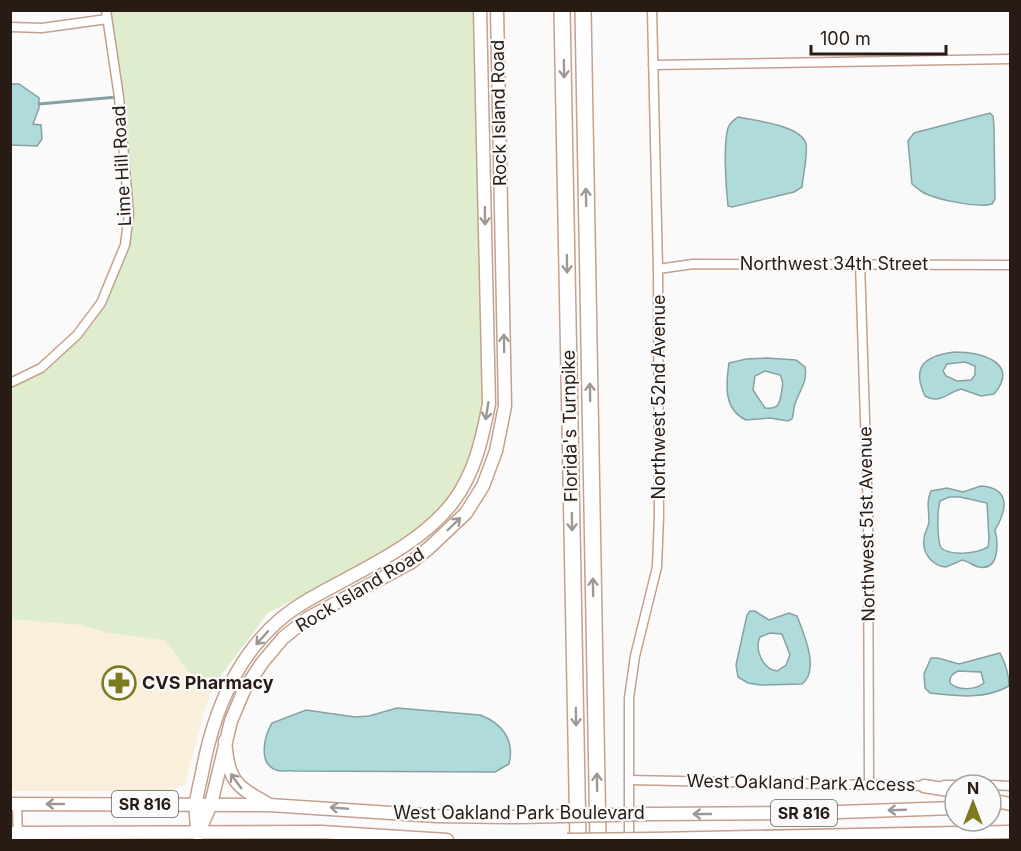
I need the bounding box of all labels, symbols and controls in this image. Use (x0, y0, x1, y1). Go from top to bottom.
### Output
scale bar (811, 18, 946, 56)
text: 100 m (820, 28, 871, 49)
street label: Rock Island Road (487, 40, 510, 186)
one-way arrow (558, 58, 569, 78)
street label: Lime Hill Road (108, 105, 135, 227)
one-way arrow (580, 188, 592, 208)
one-way arrow (479, 205, 490, 225)
one-way arrow (561, 253, 573, 273)
street label: Northwest 34th Street (740, 253, 928, 274)
street label: Northwest 52nd Avenue (648, 294, 669, 500)
one-way arrow (498, 333, 509, 353)
street label: Florida's Turnpike (558, 350, 581, 502)
one-way arrow (584, 383, 595, 403)
one-way arrow (481, 400, 492, 420)
street label: Northwest 51st Avenue (854, 426, 879, 622)
one-way arrow (566, 511, 578, 531)
one-way arrow (446, 517, 461, 532)
street label: Rock Island Road (292, 543, 428, 636)
one-way arrow (587, 578, 599, 598)
one-way arrow (255, 631, 269, 646)
pharmacy icon: CVS Pharmacy (101, 665, 137, 701)
place label: CVS Pharmacy (142, 672, 274, 693)
one-way arrow (570, 706, 582, 726)
street label: West Oakland Park Access (686, 770, 916, 795)
one-way arrow (230, 773, 242, 789)
one-way arrow (591, 773, 603, 793)
north arrow (943, 773, 1003, 833)
text: N (967, 778, 979, 798)
road number: SR 816 (112, 791, 178, 817)
one-way arrow (46, 798, 66, 810)
road number: SR 816 (771, 800, 837, 826)
one-way arrow (330, 802, 350, 813)
street label: West Oakland Park Boulevard (393, 802, 645, 823)
one-way arrow (887, 805, 907, 816)
one-way arrow (692, 808, 712, 820)

